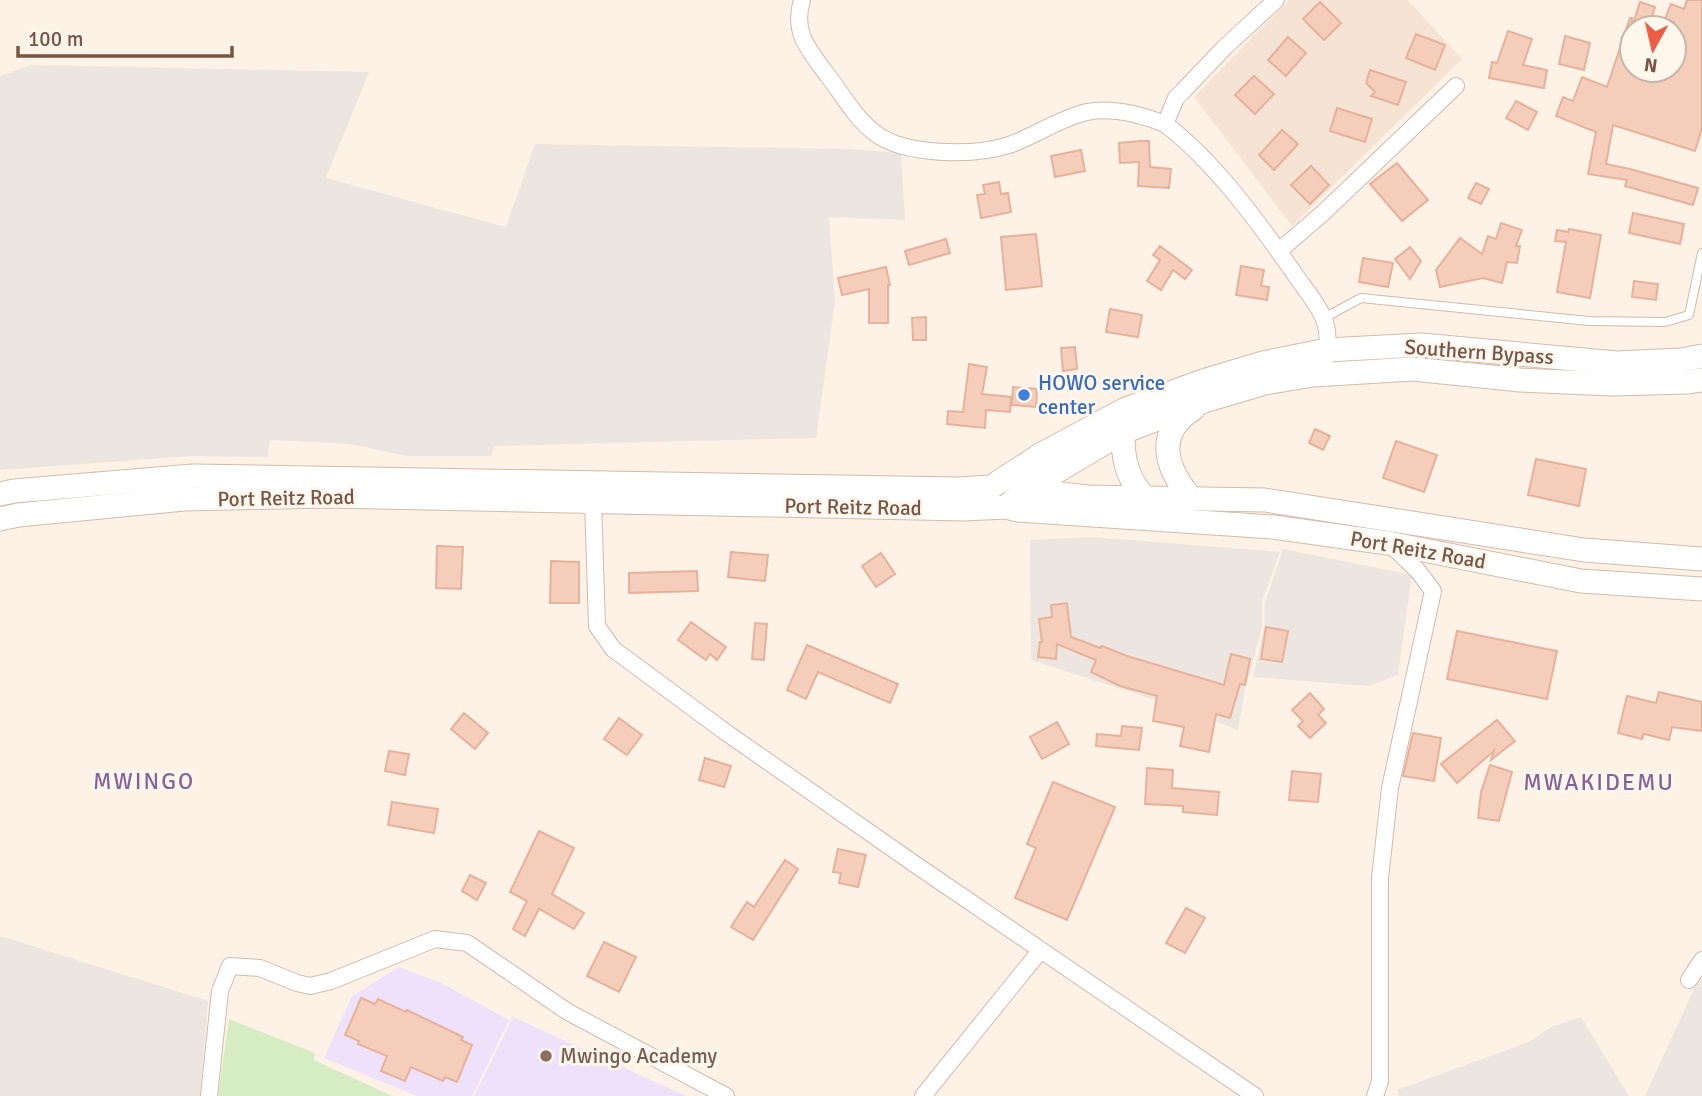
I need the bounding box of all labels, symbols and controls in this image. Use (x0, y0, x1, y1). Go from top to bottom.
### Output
scale bar (18, 14, 231, 58)
north arrow (1618, 14, 1688, 84)
text: 100 m (28, 26, 83, 52)
text: N (1643, 52, 1659, 78)
street label: Southern Bypass (1403, 334, 1555, 370)
place label: HOWO service center (1038, 370, 1165, 420)
marker: HOWO service center (1016, 387, 1032, 403)
street label: Port Reitz Road (217, 484, 355, 512)
street label: Port Reitz Road (784, 493, 922, 521)
street label: Port Reitz Road (1348, 525, 1488, 575)
district label: MWINGO (93, 767, 195, 796)
district label: MWAKIDEMU (1523, 768, 1675, 797)
place label: Mwingo Academy (560, 1043, 717, 1069)
marker: Mwingo Academy (538, 1048, 554, 1064)

